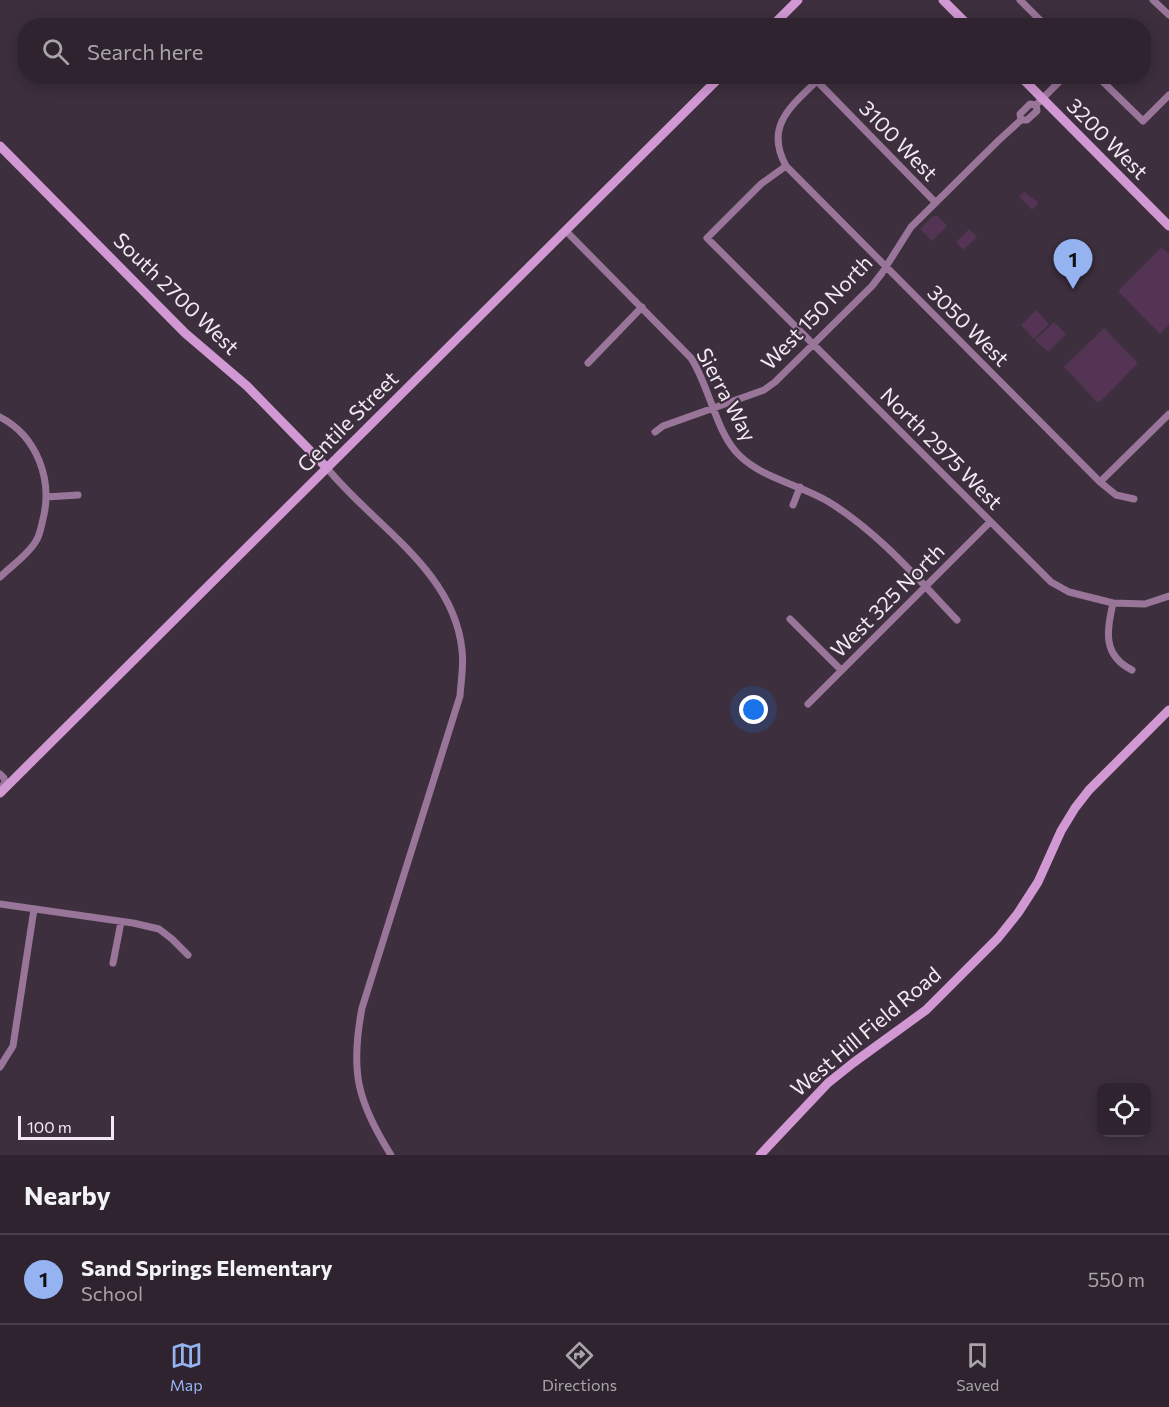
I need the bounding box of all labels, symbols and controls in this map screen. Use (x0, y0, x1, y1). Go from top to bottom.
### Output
search box (18, 18, 1151, 84)
icon: search (39, 35, 72, 68)
text: Search here (87, 38, 203, 65)
street label: 3200 West (1062, 92, 1154, 184)
street label: 3100 West (855, 95, 943, 185)
street label: South 2700 West (109, 227, 245, 359)
pin: 1 (1054, 240, 1092, 289)
street label: West 150 North (755, 250, 877, 374)
street label: 3050 West (923, 279, 1015, 371)
street label: Sierra Way (692, 343, 762, 445)
street label: Gentile Street (291, 365, 403, 477)
street label: North 2975 West (876, 382, 1008, 514)
street label: West 325 North (825, 538, 949, 662)
your location (739, 695, 768, 724)
street label: West Hill Field Road (785, 961, 945, 1101)
map controls (1097, 1083, 1151, 1137)
button: locate (1097, 1083, 1151, 1137)
scale bar (18, 1113, 114, 1140)
text: 100 m (27, 1117, 72, 1136)
text: Nearby (24, 1179, 111, 1210)
text: Sand Springs Elementary (81, 1254, 333, 1281)
text: 1 (39, 1267, 48, 1291)
text: 550 m (1088, 1267, 1145, 1291)
text: School (81, 1281, 143, 1305)
tab: Map (170, 1339, 203, 1394)
tab: Directions (542, 1339, 617, 1394)
tab: Saved (956, 1339, 999, 1394)

